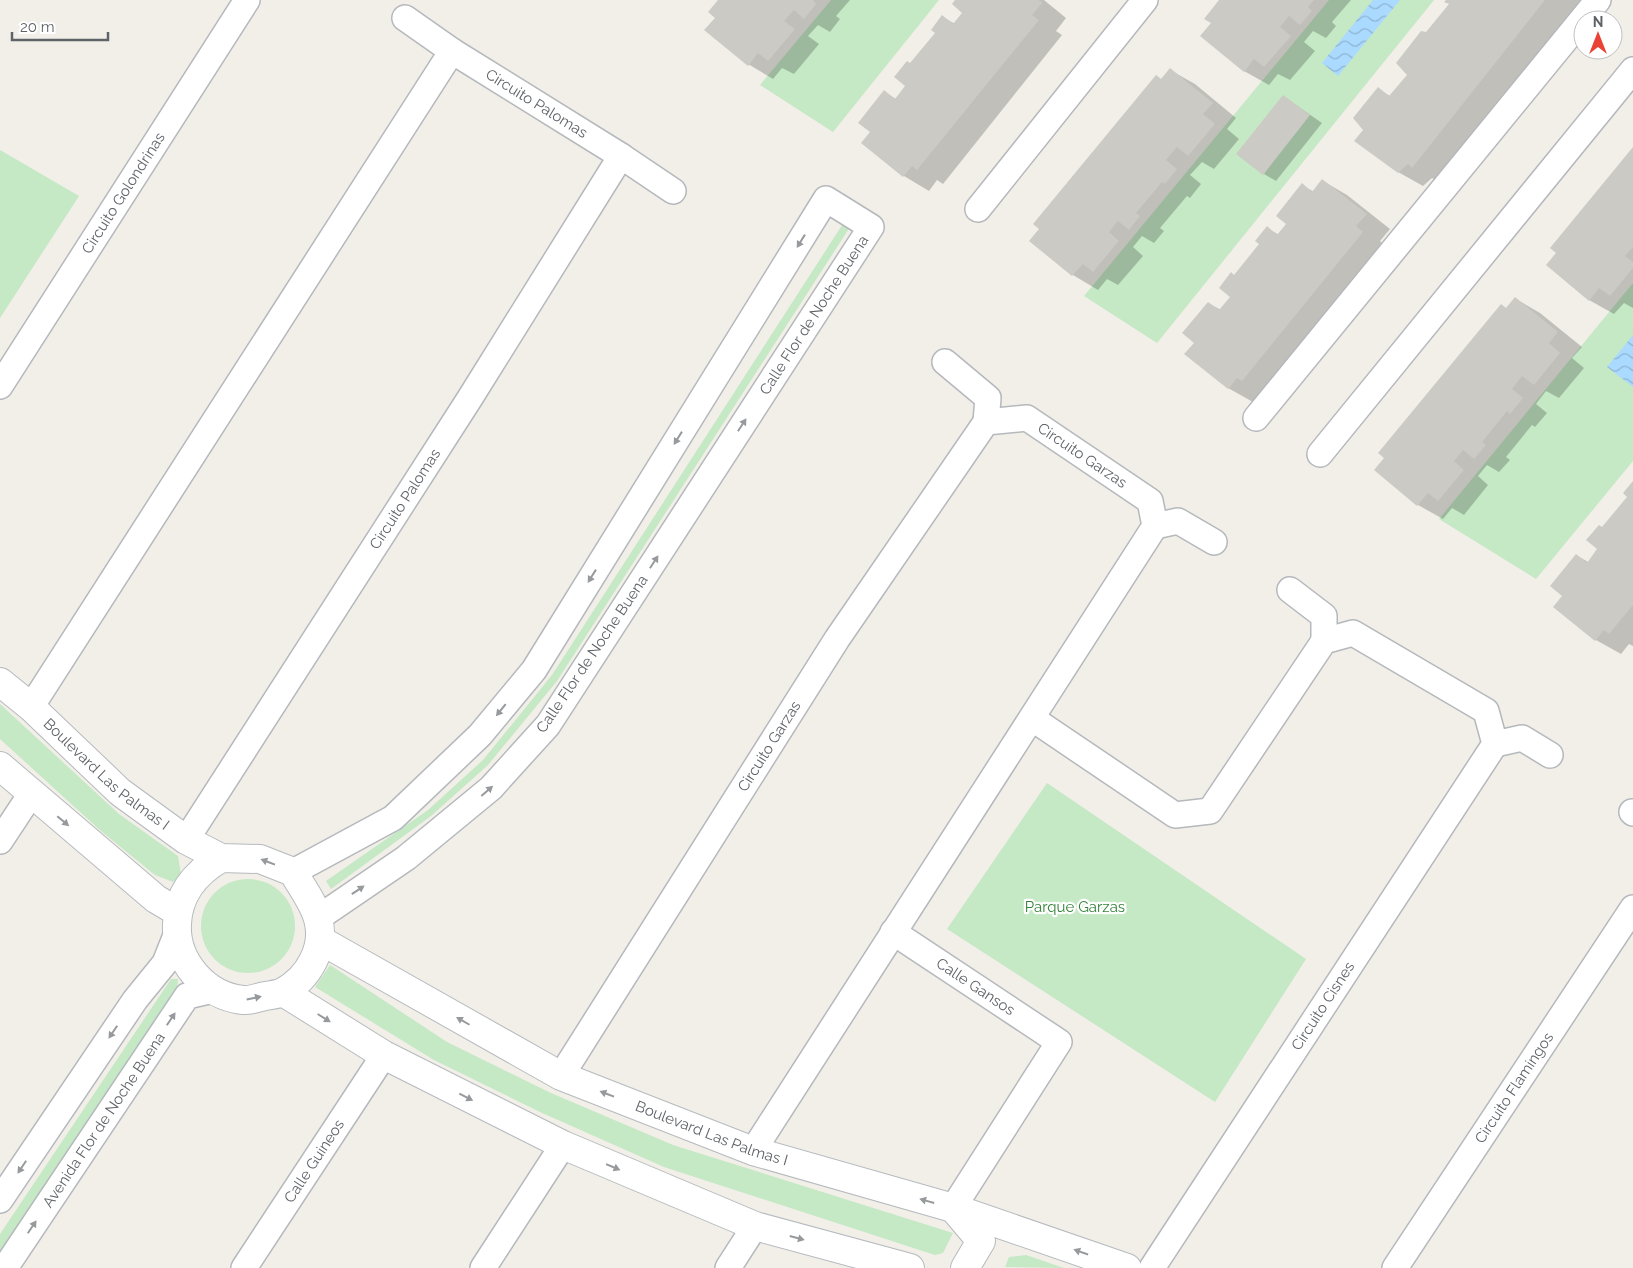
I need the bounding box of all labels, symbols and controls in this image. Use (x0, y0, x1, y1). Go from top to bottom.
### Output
scale bar (12, 10, 109, 42)
north arrow (1573, 10, 1623, 60)
text: N (1593, 14, 1603, 30)
text: 20 m (20, 18, 55, 36)
street label: Circuito Palomas (482, 65, 591, 142)
street label: Circuito Golondrinas (78, 129, 169, 257)
street label: Calle Flor de Noche Buena (756, 232, 872, 398)
one-way arrow (796, 234, 805, 247)
one-way arrow (738, 419, 747, 432)
street label: Circuito Garzas (1034, 419, 1130, 492)
one-way arrow (674, 432, 683, 445)
street label: Circuito Palomas (366, 445, 444, 553)
one-way arrow (649, 555, 659, 568)
one-way arrow (588, 570, 597, 583)
street label: Calle Flor de Noche Buena (532, 572, 652, 736)
street label: Circuito Garzas (734, 698, 805, 795)
one-way arrow (495, 703, 506, 716)
street label: Boulevard Las Palmas I (40, 715, 173, 834)
one-way arrow (480, 785, 492, 797)
one-way arrow (56, 816, 69, 827)
one-way arrow (260, 858, 275, 866)
one-way arrow (351, 885, 365, 895)
park label: Parque Garzas (1025, 898, 1125, 916)
street label: Calle Gansos (933, 954, 1018, 1019)
street label: Circuito Cisnes (1288, 958, 1358, 1054)
one-way arrow (247, 994, 262, 1002)
one-way arrow (166, 1013, 176, 1026)
one-way arrow (318, 1013, 331, 1022)
one-way arrow (456, 1016, 469, 1025)
one-way arrow (108, 1025, 118, 1039)
street label: Avenida Flor de Noche Buena (39, 1029, 169, 1211)
street label: Circuito Flamingos (1471, 1029, 1557, 1147)
one-way arrow (599, 1090, 614, 1098)
one-way arrow (459, 1093, 473, 1101)
street label: Boulevard Las Palmas I (633, 1097, 790, 1169)
street label: Calle Guineos (280, 1116, 348, 1206)
one-way arrow (17, 1160, 27, 1174)
one-way arrow (606, 1163, 620, 1171)
one-way arrow (919, 1196, 934, 1204)
one-way arrow (27, 1221, 37, 1234)
one-way arrow (789, 1234, 804, 1242)
one-way arrow (1073, 1248, 1088, 1256)

